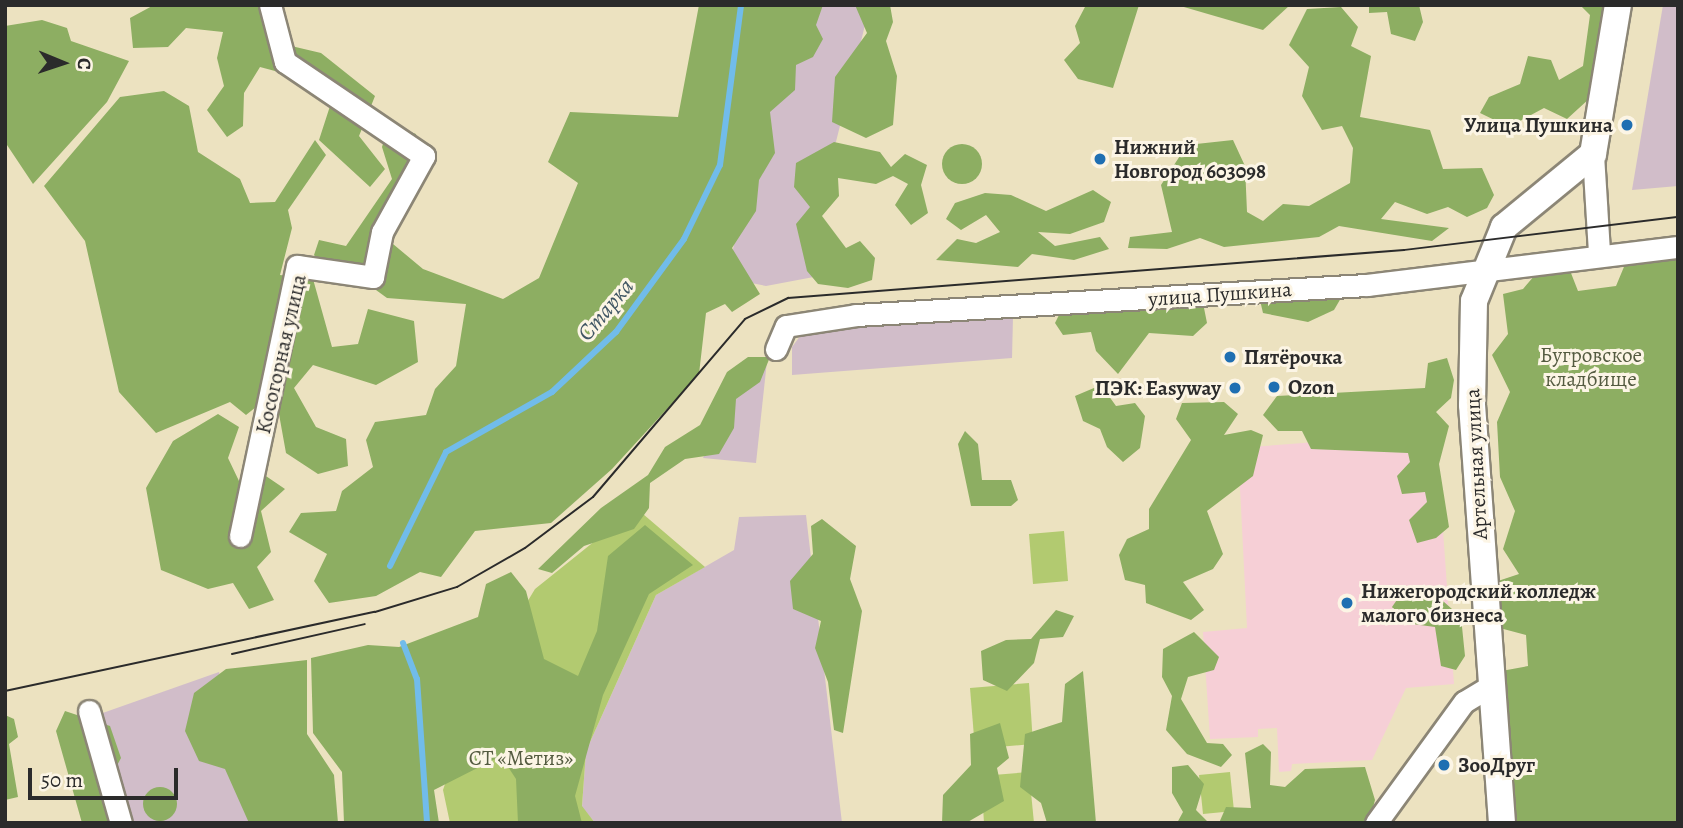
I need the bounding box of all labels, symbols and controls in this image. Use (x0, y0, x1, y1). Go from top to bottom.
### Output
north arrow (28, 28, 98, 98)
text: С (71, 57, 97, 70)
place label: Улица Пушкина (1464, 112, 1613, 138)
marker: Улица Пушкина (1619, 117, 1635, 133)
place label: Нижний Новгород 603098 (1114, 134, 1266, 184)
marker: Нижний Новгород 603098 (1092, 151, 1108, 167)
street label: Косогорная улица (250, 272, 312, 436)
water label: Старка (572, 273, 640, 347)
street label: улица Пушкина (1147, 276, 1293, 312)
park label: Бугровское кладбище (1540, 342, 1642, 392)
place label: Пятёрочка (1244, 344, 1342, 370)
marker: Пятёрочка (1222, 349, 1238, 365)
place label: Ozon (1288, 374, 1334, 400)
place label: ПЭК: Easyway (1095, 375, 1221, 401)
marker: Ozon (1266, 379, 1282, 395)
marker: ПЭК: Easyway (1227, 380, 1243, 396)
street label: Артельная улица (1459, 388, 1493, 540)
place label: Нижегородский колледж малого бизнеса (1361, 578, 1596, 628)
marker: Нижегородский колледж малого бизнеса (1339, 595, 1355, 611)
park label: СТ «Метиз» (469, 745, 573, 771)
place label: ЗооДруг (1458, 752, 1535, 778)
scale bar (32, 754, 182, 798)
marker: ЗооДруг (1436, 757, 1452, 773)
text: 50 m (41, 766, 83, 794)

